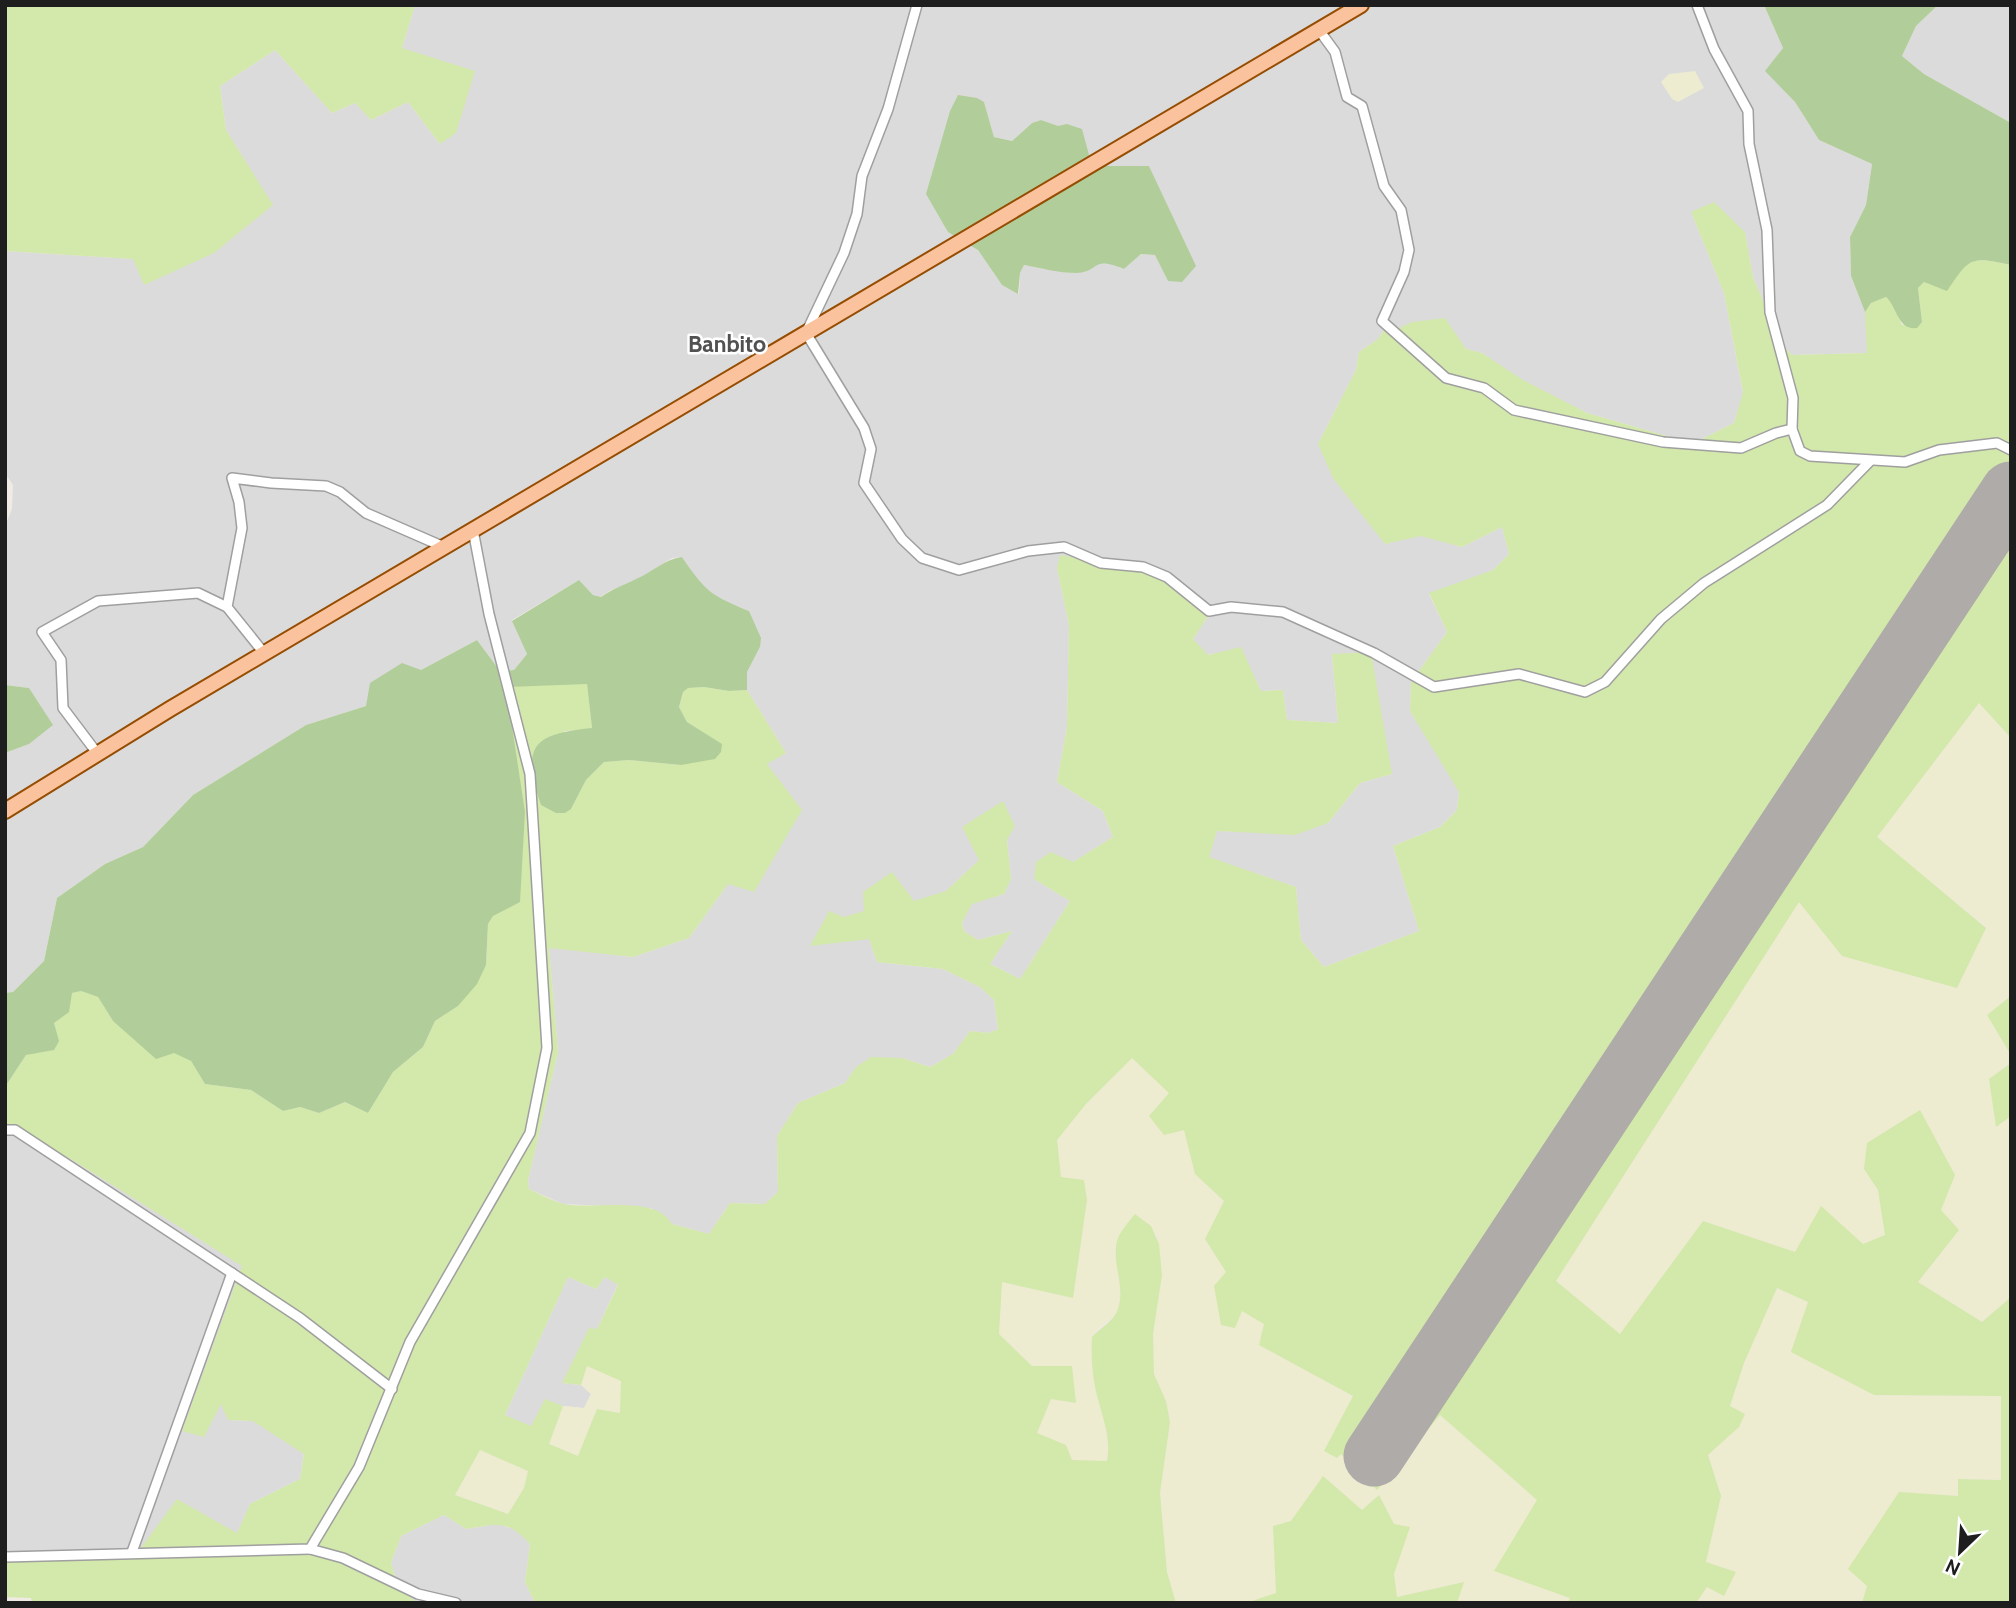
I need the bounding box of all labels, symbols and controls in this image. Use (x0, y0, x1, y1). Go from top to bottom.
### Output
district label: Banbito (688, 330, 766, 358)
north arrow (1925, 1517, 1995, 1587)
text: N (1942, 1554, 1964, 1580)

